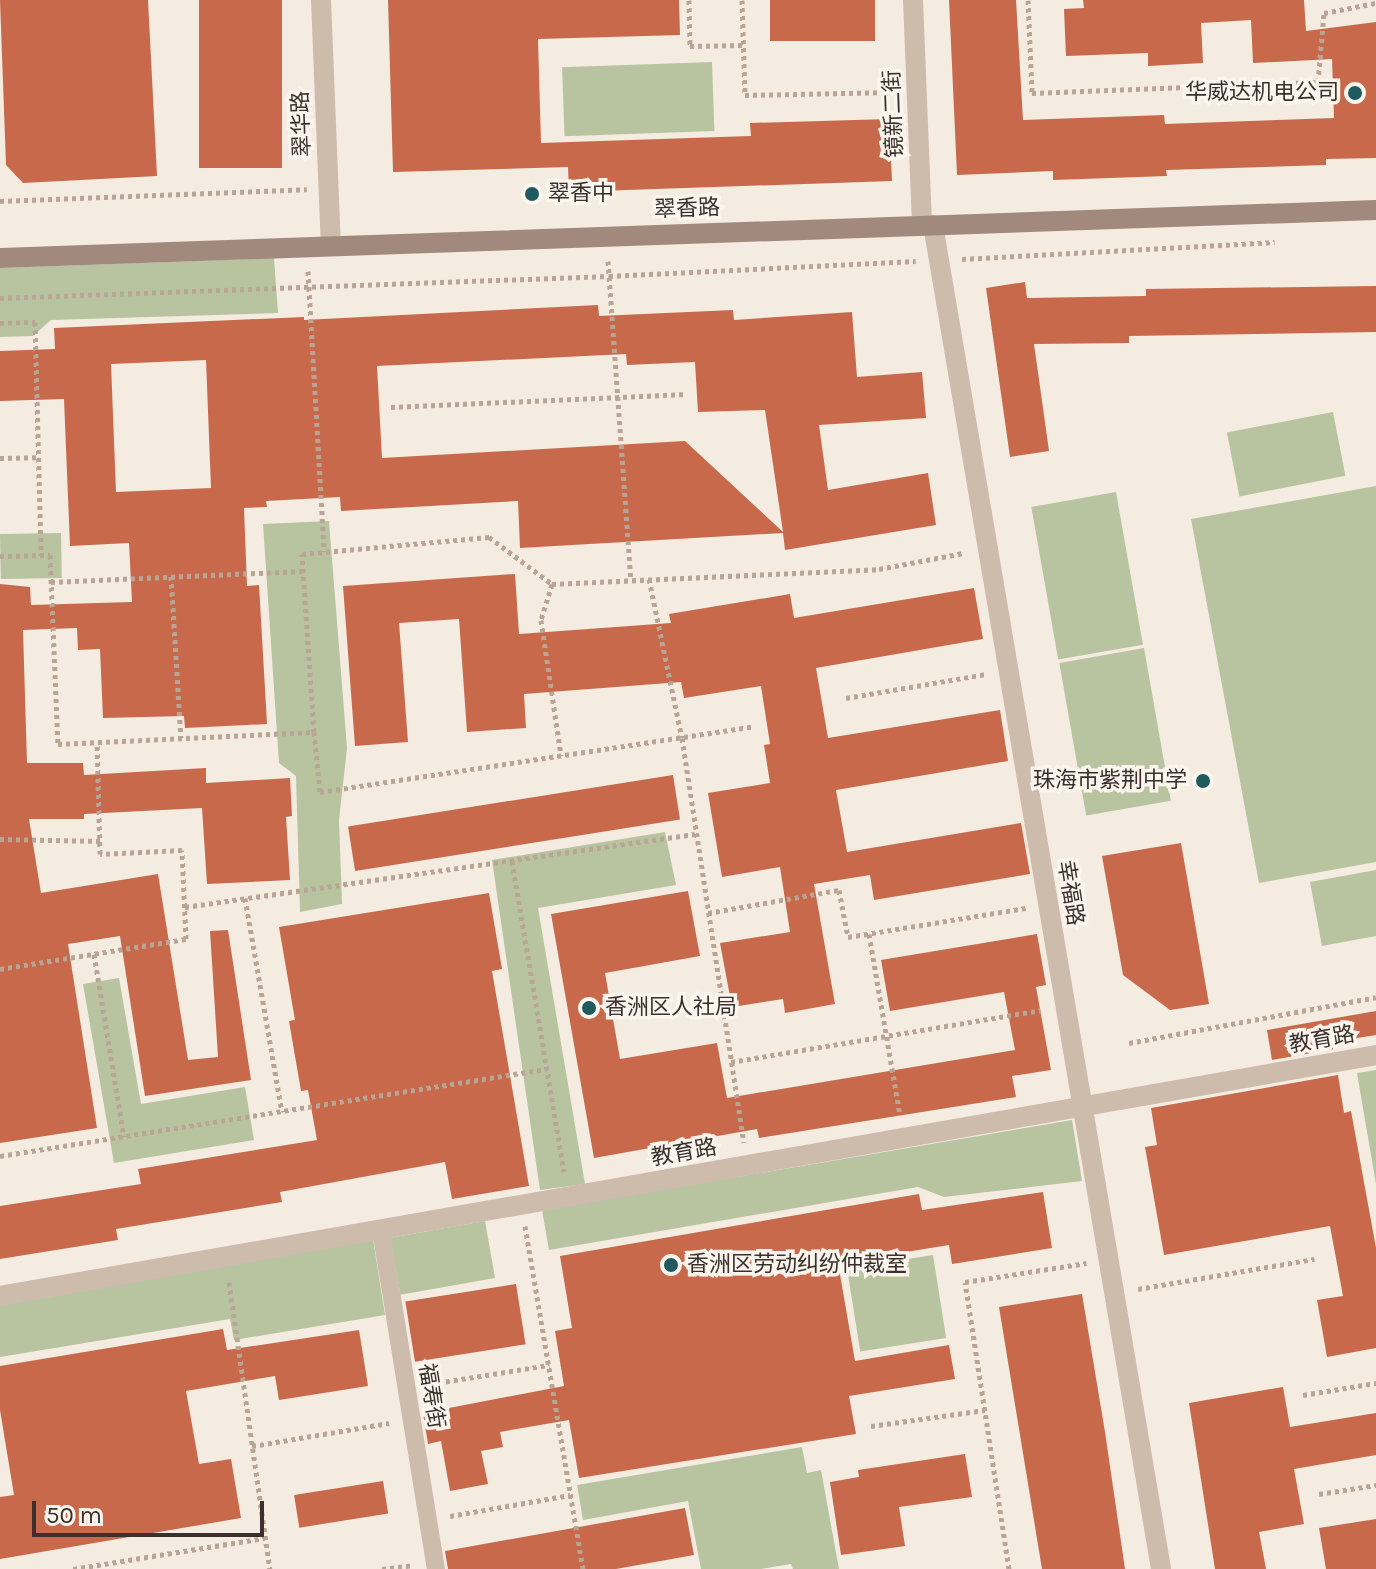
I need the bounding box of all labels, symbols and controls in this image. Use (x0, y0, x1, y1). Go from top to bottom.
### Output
street label: 镜新二街 (879, 70, 909, 158)
place label: 华威达机电公司 (1185, 80, 1339, 106)
marker: 华威达机电公司 (1346, 84, 1364, 102)
street label: 翠华路 (288, 91, 316, 157)
place label: 翠香中 (548, 181, 614, 207)
marker: 翠香中 (523, 185, 541, 203)
street label: 翠香路 (654, 195, 720, 223)
place label: 珠海市紫荆中学 (1033, 768, 1187, 794)
marker: 珠海市紫荆中学 (1194, 772, 1212, 790)
street label: 幸福路 (1052, 858, 1088, 928)
place label: 香洲区人社局 (605, 995, 737, 1021)
marker: 香洲区人社局 (580, 999, 598, 1017)
street label: 教育路 (1287, 1021, 1357, 1059)
street label: 教育路 (649, 1134, 719, 1172)
place label: 香洲区劳动纠纷仲裁室 (687, 1252, 907, 1278)
marker: 香洲区劳动纠纷仲裁室 (662, 1256, 680, 1274)
street label: 福寿街 (413, 1361, 449, 1431)
scale bar (36, 1485, 268, 1535)
text: 50 m (46, 1501, 102, 1529)

